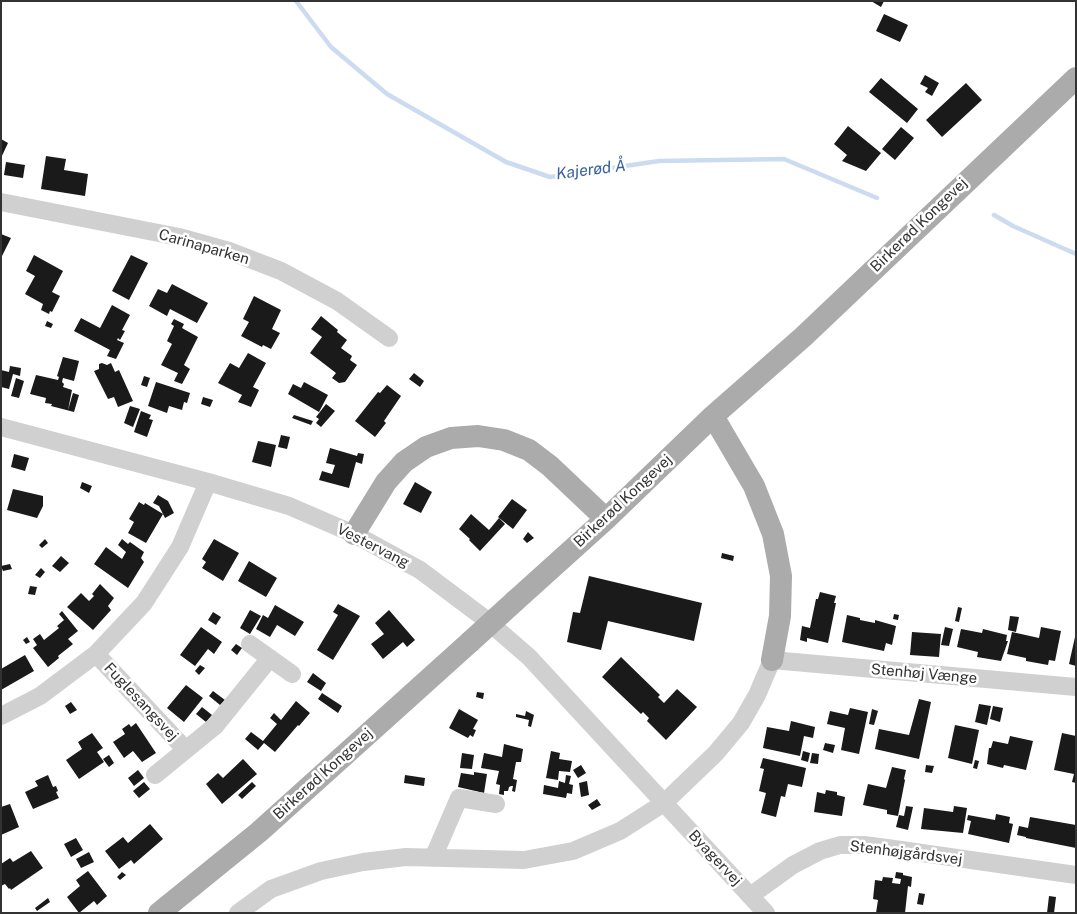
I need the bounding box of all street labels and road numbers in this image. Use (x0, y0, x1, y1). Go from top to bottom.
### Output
street label: Birkerød Kongevej (867, 174, 971, 276)
street label: Carinaparken (157, 225, 251, 269)
street label: Birkerød Kongevej (570, 451, 676, 551)
street label: Vestervang (334, 520, 412, 572)
street label: Fuglesangsvej (100, 659, 182, 745)
street label: Stenhøj Vænge (870, 660, 978, 688)
street label: Birkerød Kongevej (270, 725, 376, 823)
street label: Byagervej (685, 826, 745, 890)
street label: Stenhøjgårdsvej (849, 837, 963, 869)

